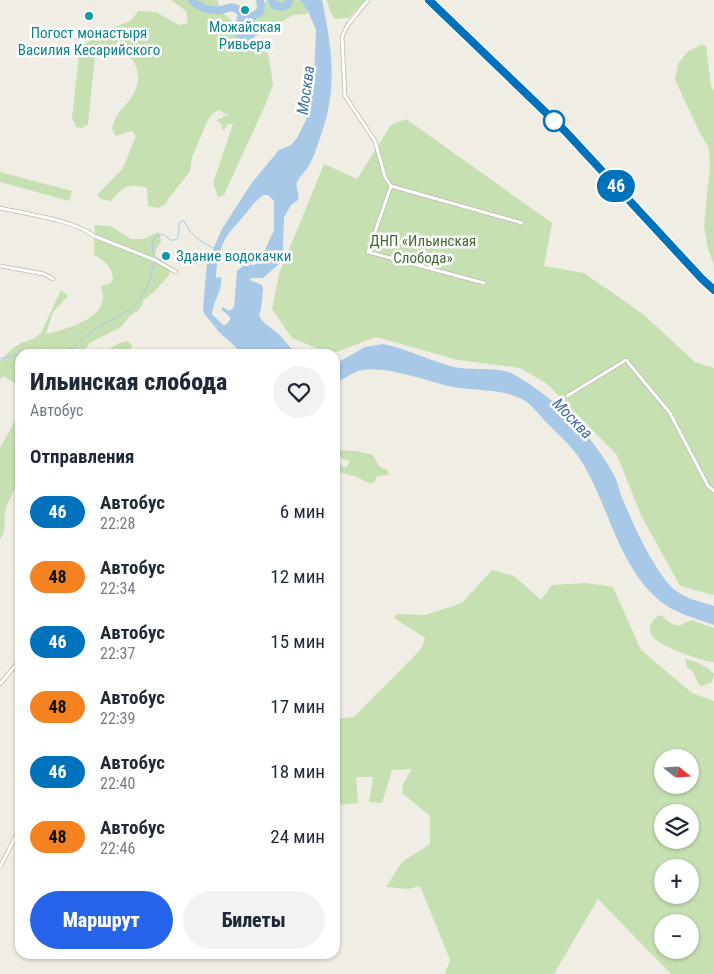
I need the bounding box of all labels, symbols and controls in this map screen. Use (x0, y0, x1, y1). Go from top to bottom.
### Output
marker: Можайская Ривьера (239, 4, 251, 16)
marker: Погост монастыря Василия Кесарийского (83, 10, 95, 22)
place label: Можайская Ривьера (209, 18, 281, 53)
place label: Погост монастыря Василия Кесарийского (18, 24, 160, 59)
water label: Москва (293, 64, 318, 116)
unlabelled marker (543, 110, 565, 132)
line badge: 46 (594, 170, 638, 202)
text: 46 (607, 175, 625, 196)
park label: ДНП «Ильинская Слобода» (370, 232, 476, 267)
place label: Здание водокачки (176, 247, 291, 265)
marker: Здание водокачки (160, 250, 172, 262)
button: heart (273, 366, 325, 418)
text: Ильинская слобода (30, 368, 227, 396)
water label: Москва (549, 394, 597, 443)
text: Автобус (30, 401, 83, 420)
text: Отправления (30, 445, 134, 468)
text: Автобус (100, 491, 165, 514)
text: 6 мин (280, 500, 325, 523)
text: 46 (48, 501, 67, 522)
text: 22:28 (100, 514, 135, 533)
text: Автобус (100, 556, 165, 579)
text: 12 мин (270, 565, 325, 588)
text: 48 (48, 566, 67, 587)
text: 22:34 (100, 579, 135, 598)
text: Автобус (100, 621, 165, 644)
text: 15 мин (270, 630, 325, 653)
text: 46 (48, 631, 67, 652)
text: 22:37 (100, 644, 135, 663)
text: Автобус (100, 686, 165, 709)
text: 17 мин (270, 695, 325, 718)
text: 48 (48, 696, 67, 717)
text: 22:39 (100, 709, 135, 728)
north arrow (654, 749, 699, 794)
map controls (654, 749, 699, 959)
text: Автобус (100, 751, 165, 774)
text: 18 мин (270, 760, 325, 783)
text: 46 (48, 761, 67, 782)
text: 22:40 (100, 774, 135, 793)
button: layers (654, 804, 699, 849)
text: Автобус (100, 816, 165, 839)
text: 24 мин (270, 825, 325, 848)
text: 48 (48, 826, 67, 847)
text: 22:46 (100, 839, 135, 858)
button: + (654, 859, 699, 904)
button: Маршрут (30, 891, 173, 949)
button: Билеты (183, 891, 325, 949)
button: − (654, 914, 699, 959)

